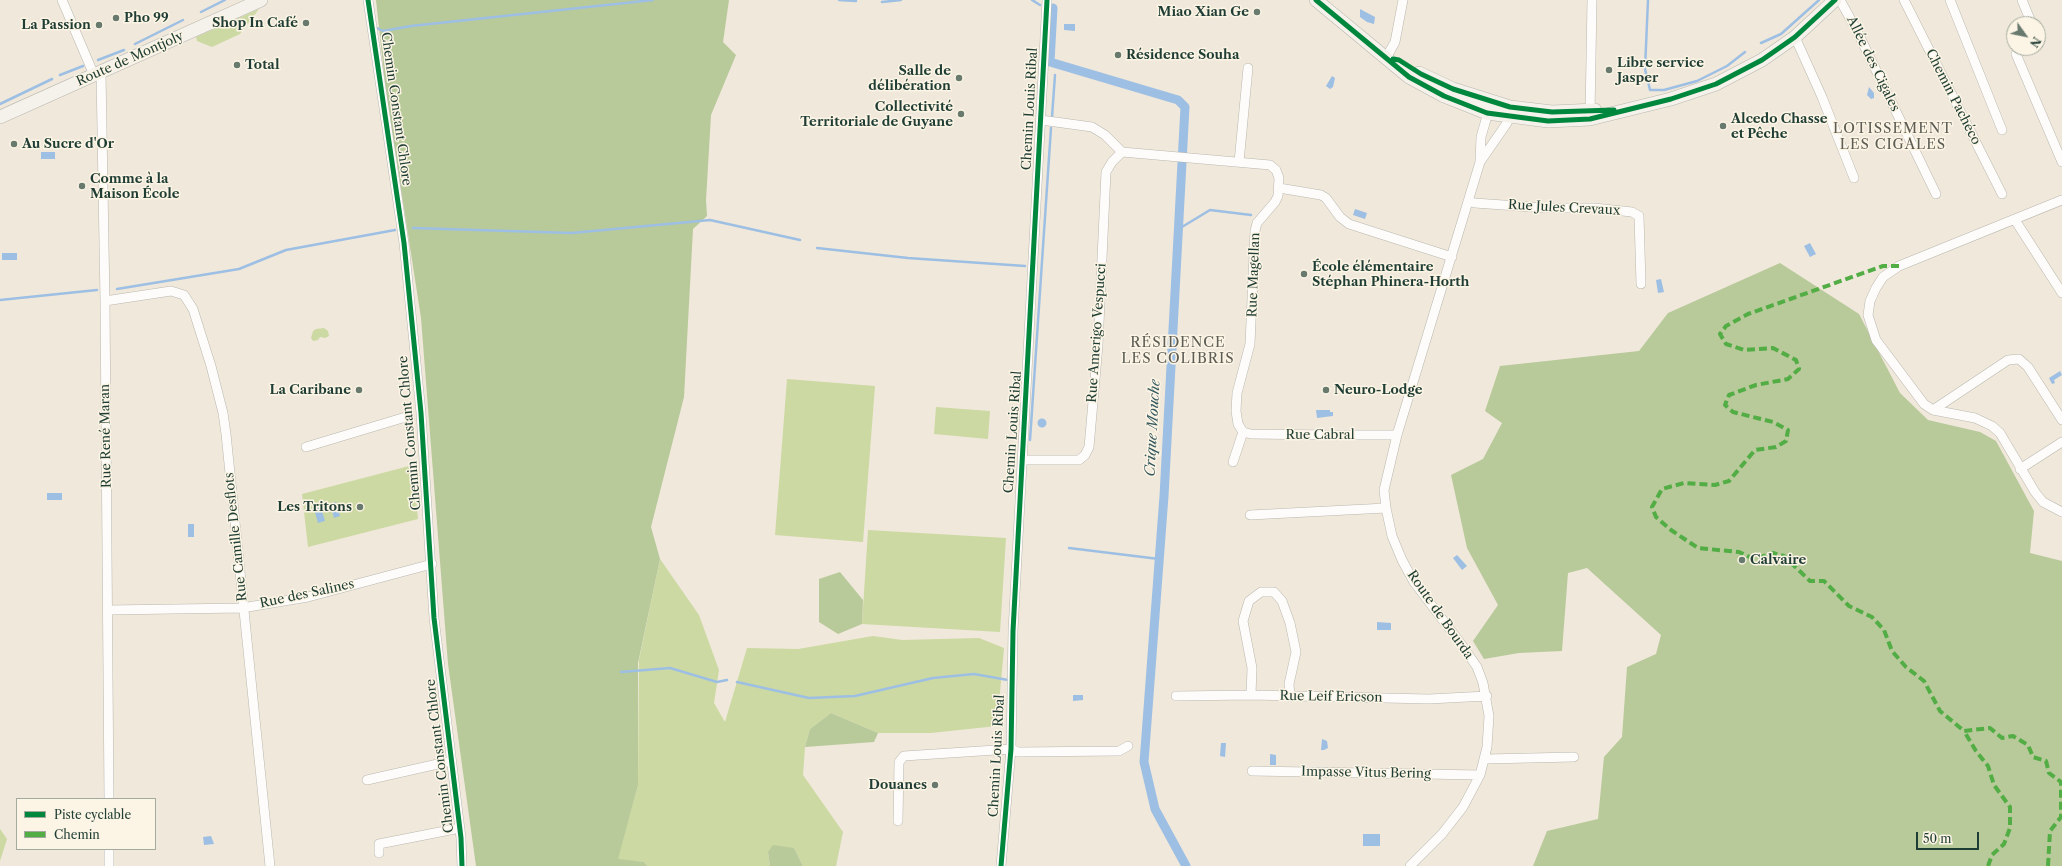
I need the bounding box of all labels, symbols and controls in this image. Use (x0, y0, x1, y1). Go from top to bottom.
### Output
place label: Miao Xian Ge (1158, 4, 1249, 20)
marker: Miao Xian Ge (1252, 7, 1262, 17)
place label: Pho 99 (124, 10, 169, 26)
marker: Pho 99 (111, 13, 121, 23)
street label: Allée des Cigales (1843, 14, 1903, 114)
place label: Shop In Café (212, 15, 298, 31)
north arrow (2006, 16, 2046, 56)
place label: La Passion (21, 17, 91, 33)
marker: Shop In Café (301, 18, 311, 28)
marker: La Passion (94, 20, 104, 30)
street label: Route de Montjoly (74, 28, 186, 90)
street label: Chemin Constant Chlore (377, 31, 415, 187)
text: N (2027, 34, 2044, 50)
street label: Chemin Louis Ribal (1019, 47, 1041, 171)
place label: Résidence Souha (1126, 47, 1240, 63)
street label: Chemin Pachéco (1922, 47, 1984, 147)
marker: Résidence Souha (1113, 50, 1123, 60)
place label: Libre service Jasper (1617, 55, 1704, 86)
place label: Total (245, 57, 279, 73)
marker: Total (232, 60, 242, 70)
place label: Salle de délibération (868, 63, 951, 94)
marker: Libre service Jasper (1604, 65, 1614, 75)
marker: Salle de délibération (954, 73, 964, 83)
place label: Collectivité Territoriale de Guyane (800, 99, 953, 130)
marker: Collectivité Territoriale de Guyane (956, 109, 966, 119)
place label: Alcedo Chasse et Pêche (1731, 111, 1827, 142)
marker: Alcedo Chasse et Pêche (1718, 121, 1728, 131)
district label: LOTISSEMENT LES CIGALES (1833, 121, 1953, 154)
place label: Au Sucre d'Or (22, 136, 114, 152)
marker: Au Sucre d'Or (9, 139, 19, 149)
place label: Comme à la Maison École (90, 171, 180, 202)
marker: Comme à la Maison École (77, 181, 87, 191)
street label: Rue Jules Crevaux (1507, 197, 1621, 219)
street label: Rue Magellan (1245, 232, 1263, 318)
place label: École élémentaire Stéphan Phinera-Horth (1312, 259, 1470, 290)
street label: Rue Amerigo Vespucci (1084, 263, 1110, 403)
marker: École élémentaire Stéphan Phinera-Horth (1299, 269, 1309, 279)
district label: RÉSIDENCE LES COLIBRIS (1121, 335, 1235, 368)
street label: Chemin Constant Chlore (395, 355, 425, 511)
street label: Chemin Louis Ribal (1001, 370, 1025, 494)
water label: Crique Mouche (1142, 379, 1164, 477)
place label: La Caribane (270, 382, 351, 398)
place label: Neuro-Lodge (1334, 382, 1423, 398)
street label: Rue René Maran (97, 384, 115, 488)
marker: La Caribane (354, 385, 364, 395)
marker: Neuro-Lodge (1321, 385, 1331, 395)
street label: Rue Cabral (1285, 427, 1355, 443)
street label: Rue Camille Desflots (221, 472, 251, 602)
place label: Les Tritons (277, 499, 352, 515)
marker: Les Tritons (355, 502, 365, 512)
place label: Calvaire (1750, 552, 1806, 568)
marker: Calvaire (1737, 555, 1747, 565)
street label: Route de Bourda (1404, 568, 1476, 662)
street label: Rue des Salines (258, 576, 356, 612)
street label: Chemin Constant Chlore (423, 678, 457, 834)
street label: Rue Leif Ericson (1279, 688, 1383, 706)
street label: Chemin Louis Ribal (986, 694, 1008, 818)
street label: Impasse Vitus Bering (1301, 764, 1431, 782)
place label: Douanes (869, 777, 927, 793)
marker: Douanes (930, 780, 940, 790)
legend (16, 798, 156, 850)
text: Piste cyclable (54, 807, 131, 822)
scale bar (1918, 824, 1981, 850)
text: Chemin (54, 827, 100, 842)
text: 50 m (1923, 831, 1952, 846)

